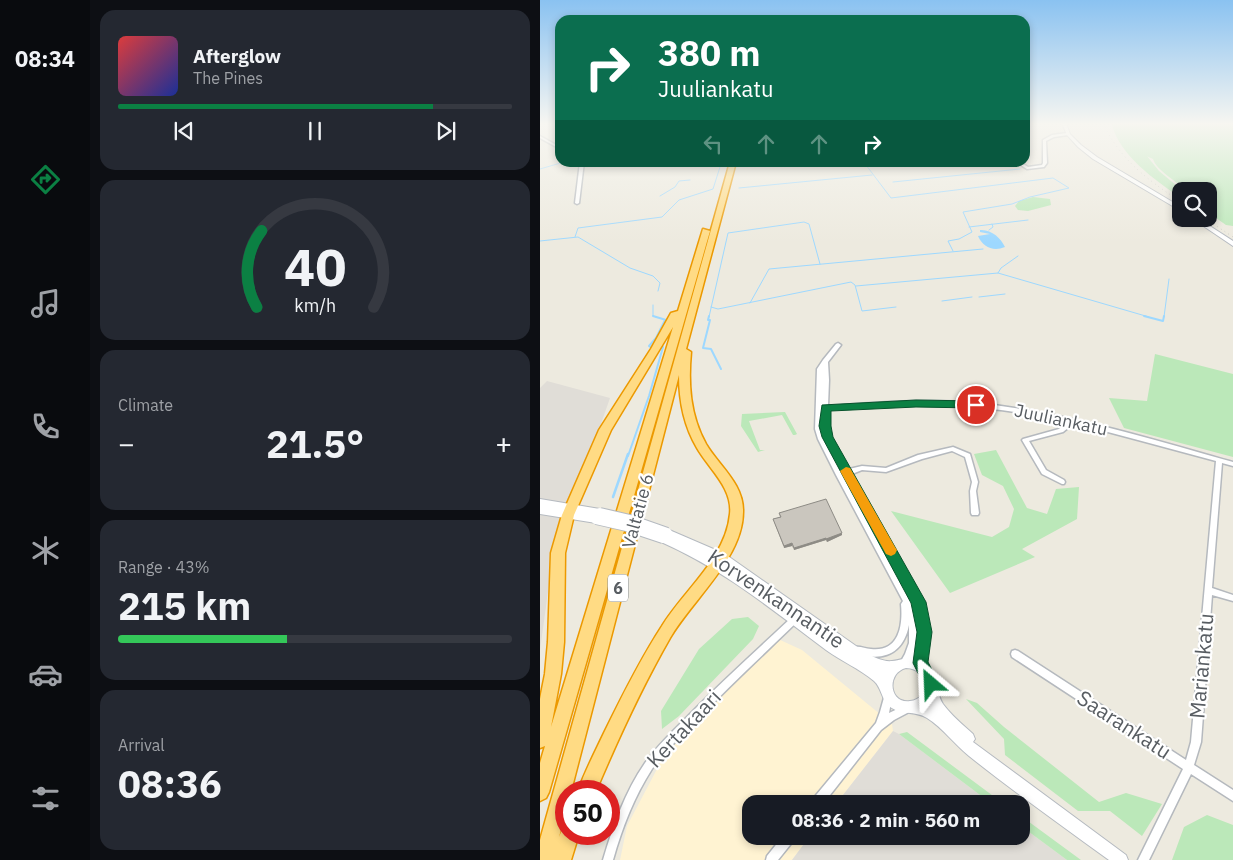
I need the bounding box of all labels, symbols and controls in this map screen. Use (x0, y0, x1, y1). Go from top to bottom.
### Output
text: 380 m (658, 30, 761, 76)
icon: right (575, 35, 640, 100)
text: 08:34 (15, 44, 75, 73)
text: Afterglow (193, 44, 281, 68)
text: The Pines (193, 68, 263, 88)
text: Juuliankatu (658, 74, 773, 103)
icon: previous (170, 117, 198, 145)
icon: pause (301, 117, 329, 145)
icon: next (432, 117, 460, 145)
icon: left (699, 130, 727, 158)
icon: ahead (752, 130, 780, 158)
icon: ahead (805, 130, 833, 158)
icon: right (858, 130, 886, 158)
icon: directions (28, 162, 63, 197)
map controls (1172, 182, 1217, 227)
button: search (1172, 182, 1217, 227)
text: 40 (284, 233, 346, 300)
icon: music (28, 286, 63, 321)
text: km/h (294, 294, 336, 317)
pin (955, 384, 997, 426)
icon: arrive (962, 391, 990, 419)
text: Climate (118, 395, 173, 415)
street label: Juuliankatu (1013, 398, 1110, 441)
icon: phone (28, 409, 63, 444)
text: 21.5° (266, 419, 364, 468)
text: − (118, 425, 135, 462)
text: + (495, 425, 512, 462)
street label: Valtatie 6 (617, 471, 659, 551)
icon: climate (28, 533, 63, 568)
street label: Korvenkannantie (703, 542, 850, 654)
text: Range · 43% (118, 557, 210, 577)
road number: 6 (608, 574, 628, 602)
text: 215 km (118, 581, 251, 630)
street label: Mariankatu (1182, 612, 1220, 720)
icon: car (28, 657, 63, 692)
position arrow (904, 657, 956, 709)
street label: Kertakaari (640, 683, 727, 773)
street label: Saarankatu (1072, 683, 1177, 765)
text: Arrival (118, 735, 165, 755)
text: 08:36 (118, 759, 222, 808)
speed limit sign: 50 (555, 780, 620, 845)
icon: filters (28, 781, 63, 816)
text: 08:36 · 2 min · 560 m (792, 808, 980, 832)

